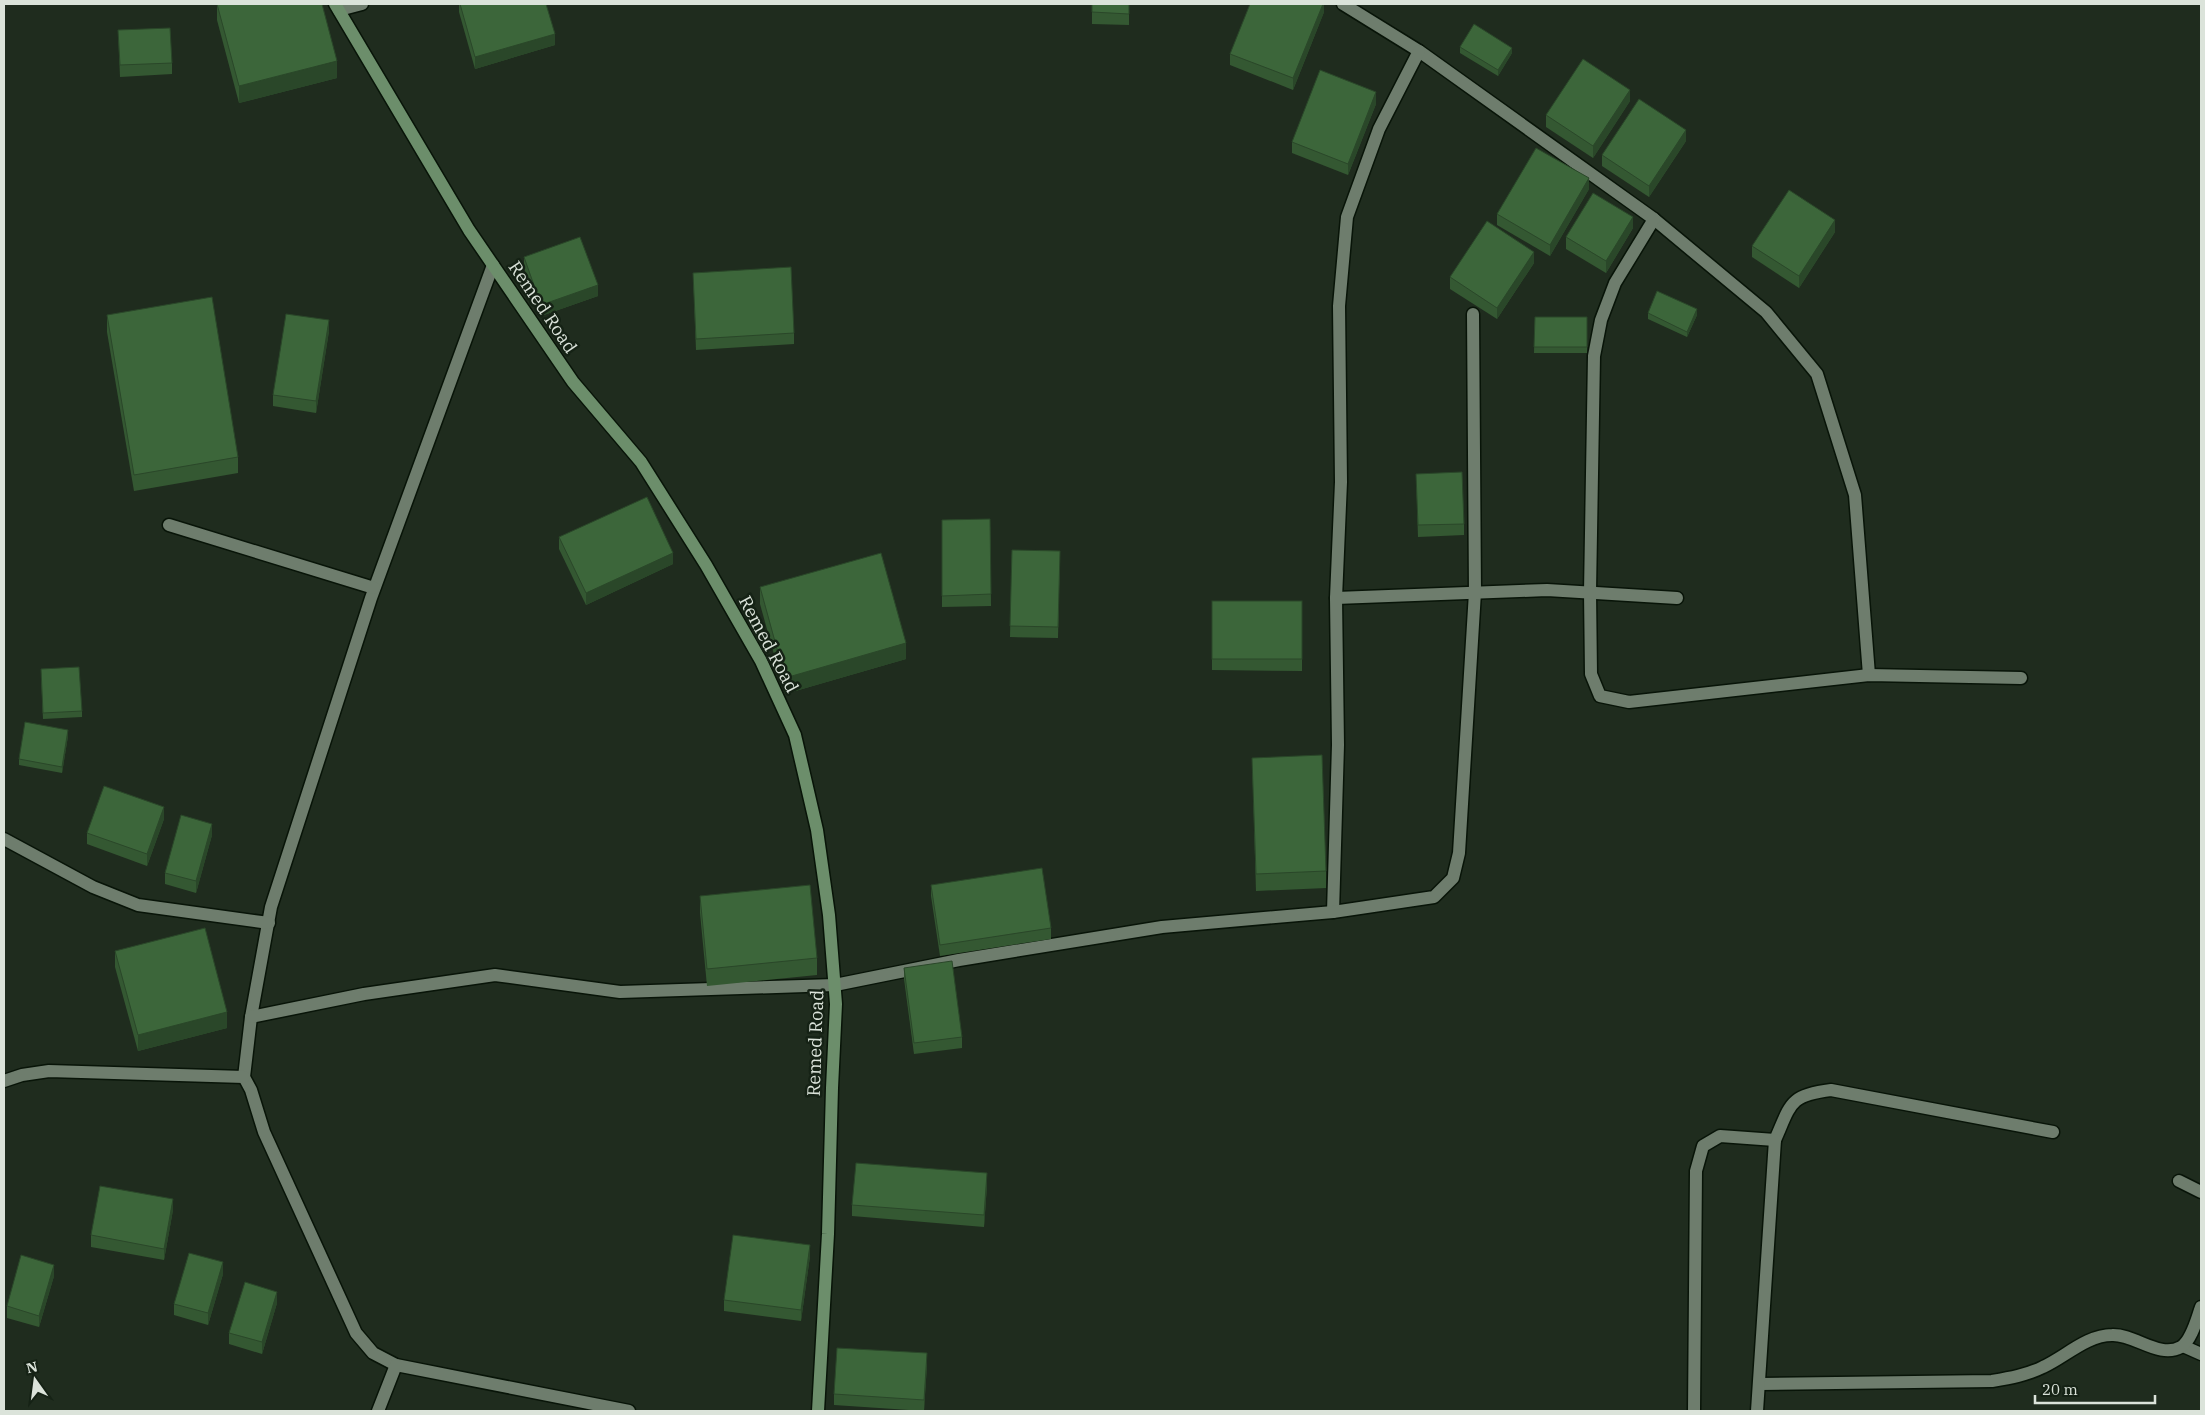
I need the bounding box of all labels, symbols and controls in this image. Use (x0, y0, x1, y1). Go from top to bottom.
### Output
street label: Remed Road (504, 256, 582, 358)
street label: Remed Road (734, 592, 804, 696)
street label: Remed Road (802, 989, 828, 1097)
north arrow (10, 1355, 60, 1405)
text: N (24, 1357, 39, 1377)
scale bar (2035, 1372, 2155, 1404)
text: 20 m (2042, 1380, 2078, 1399)

